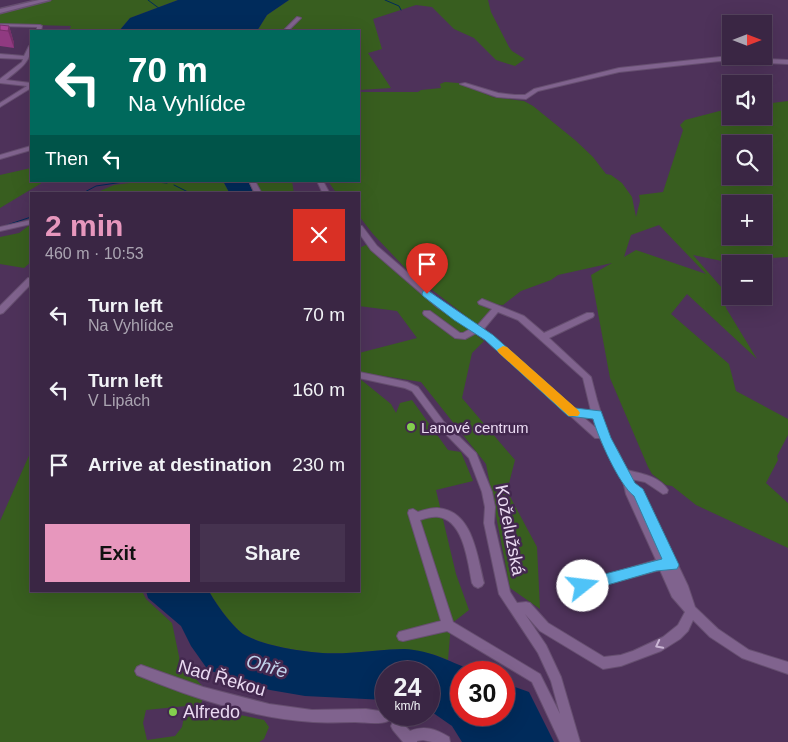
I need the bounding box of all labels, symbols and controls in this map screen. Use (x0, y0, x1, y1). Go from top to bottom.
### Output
north arrow (722, 15, 772, 65)
map controls (722, 15, 772, 305)
icon: left (45, 50, 110, 115)
text: 70 m (128, 50, 208, 89)
button: sound (722, 75, 772, 125)
text: Na Vyhlídce (128, 91, 246, 116)
button: search (722, 135, 772, 185)
icon: left (98, 145, 126, 173)
text: Then (45, 148, 88, 169)
button: + (722, 195, 772, 245)
text: 2 min (45, 209, 123, 242)
button: close (293, 209, 345, 261)
pin (406, 243, 448, 294)
text: 460 m · 10:53 (45, 245, 144, 262)
icon: arrive (413, 250, 441, 278)
button: − (722, 255, 772, 305)
text: Turn left (88, 295, 163, 316)
icon: left (45, 301, 73, 329)
text: 70 m (303, 304, 345, 325)
text: Na Vyhlídce (88, 317, 174, 334)
text: Turn left (88, 370, 163, 391)
icon: left (45, 376, 73, 404)
text: 160 m (292, 379, 345, 400)
text: V Lipách (88, 392, 150, 409)
place label: Lanové centrum (421, 419, 529, 436)
marker: Lanové centrum (405, 421, 417, 433)
icon: arrive (45, 451, 73, 479)
text: Arrive at destination (88, 454, 272, 475)
text: 230 m (292, 454, 345, 475)
street label: Koželužská (491, 483, 529, 578)
button: Exit (45, 524, 190, 582)
button: Share (200, 524, 345, 582)
position arrow (556, 559, 608, 611)
one-way arrow (655, 639, 664, 649)
water label: Ohře (244, 650, 290, 682)
street label: Nad Řekou (176, 656, 268, 700)
speed limit sign: 30 (450, 661, 515, 726)
text: 24 (394, 673, 421, 701)
text: km/h (394, 699, 421, 713)
place label: Alfredo (183, 702, 240, 722)
marker: Alfredo (167, 706, 179, 718)

